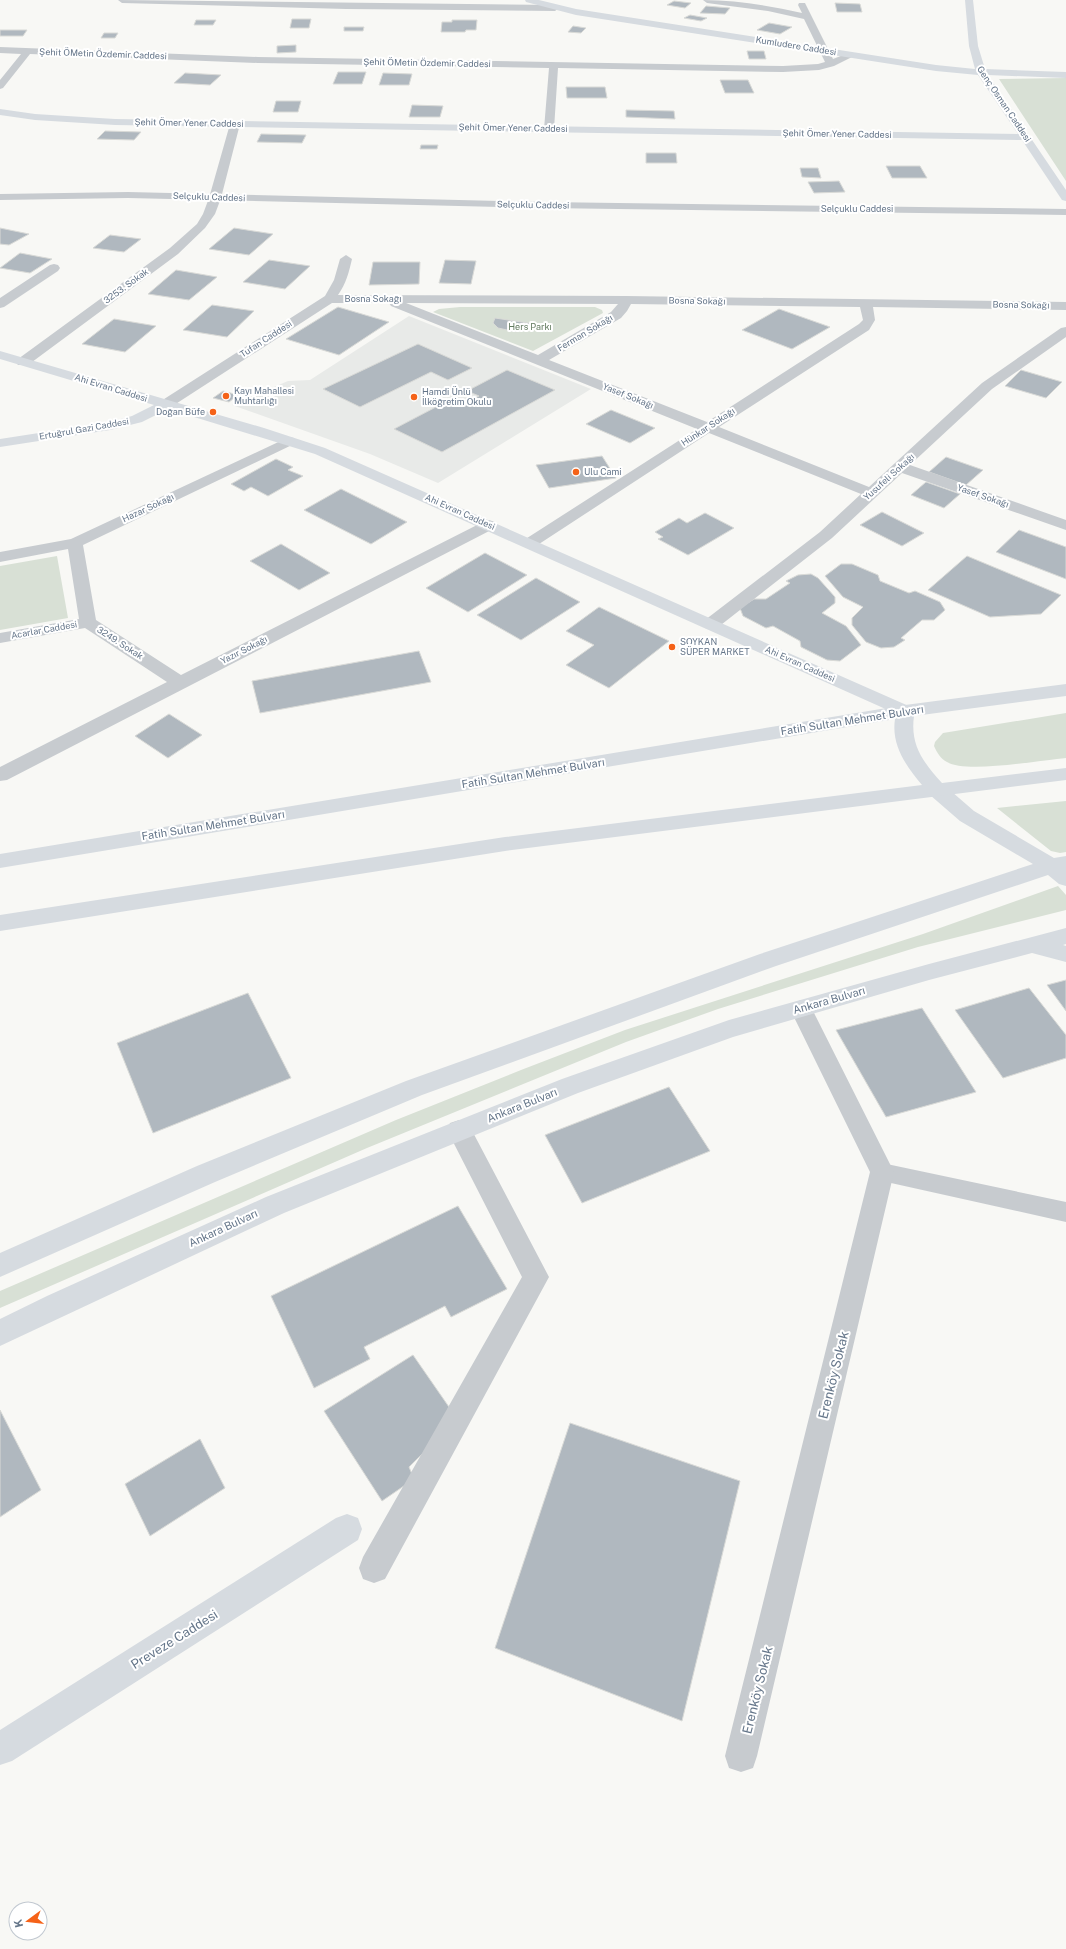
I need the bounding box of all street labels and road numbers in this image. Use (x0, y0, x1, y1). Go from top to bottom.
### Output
street label: Kumludere Caddesi (755, 34, 837, 57)
street label: Şehit ÖMetin Özdemir Caddesi (39, 46, 167, 61)
street label: Şehit ÖMetin Özdemir Caddesi (363, 56, 491, 69)
street label: Genç Osman Caddesi (975, 64, 1034, 144)
street label: Şehit Ömer Yener Caddesi (134, 116, 244, 129)
street label: Şehit Ömer Yener Caddesi (458, 121, 568, 134)
street label: Şehit Ömer Yener Caddesi (782, 127, 892, 140)
street label: Selçuklu Caddesi (173, 190, 245, 203)
street label: Selçuklu Caddesi (497, 198, 569, 211)
street label: Selçuklu Caddesi (821, 203, 893, 214)
street label: 3253. Sokak (101, 266, 150, 306)
street label: Bosna Sokağı (345, 293, 401, 304)
street label: Bosna Sokağı (669, 295, 726, 306)
street label: Bosna Sokağı (993, 299, 1050, 310)
street label: Ferman Sokağı (555, 312, 614, 353)
street label: Tufan Caddesi (238, 318, 294, 359)
street label: Ahi Evran Caddesi (73, 371, 149, 404)
street label: Yasef Sokağı (601, 380, 655, 411)
street label: Hünkar Sokağı (679, 405, 737, 448)
street label: Ertuğrul Gazi Caddesi (38, 415, 130, 442)
street label: Yusufeli Sokağı (861, 451, 916, 502)
street label: Yasef Sokağı (956, 482, 1010, 509)
street label: Hazar Sokağı (120, 491, 175, 524)
street label: Ahi Evran Caddesi (424, 491, 497, 532)
street label: Acarlar Caddesi (10, 618, 78, 641)
street label: 3249. Sokak (95, 624, 145, 662)
street label: Yazır Sokağı (219, 633, 269, 666)
street label: Ahi Evran Caddesi (764, 643, 837, 684)
street label: Fatih Sultan Mehmet Bulvarı (780, 703, 924, 737)
street label: Fatih Sultan Mehmet Bulvarı (461, 756, 605, 790)
street label: Fatih Sultan Mehmet Bulvarı (141, 808, 285, 842)
street label: Ankara Bulvarı (792, 984, 866, 1016)
street label: Ankara Bulvarı (485, 1085, 559, 1125)
street label: Ankara Bulvarı (187, 1207, 259, 1249)
street label: Erenköy Sokak (815, 1330, 852, 1420)
street label: Preveze Caddesi (128, 1607, 220, 1672)
street label: Erenköy Sokak (739, 1645, 776, 1735)

